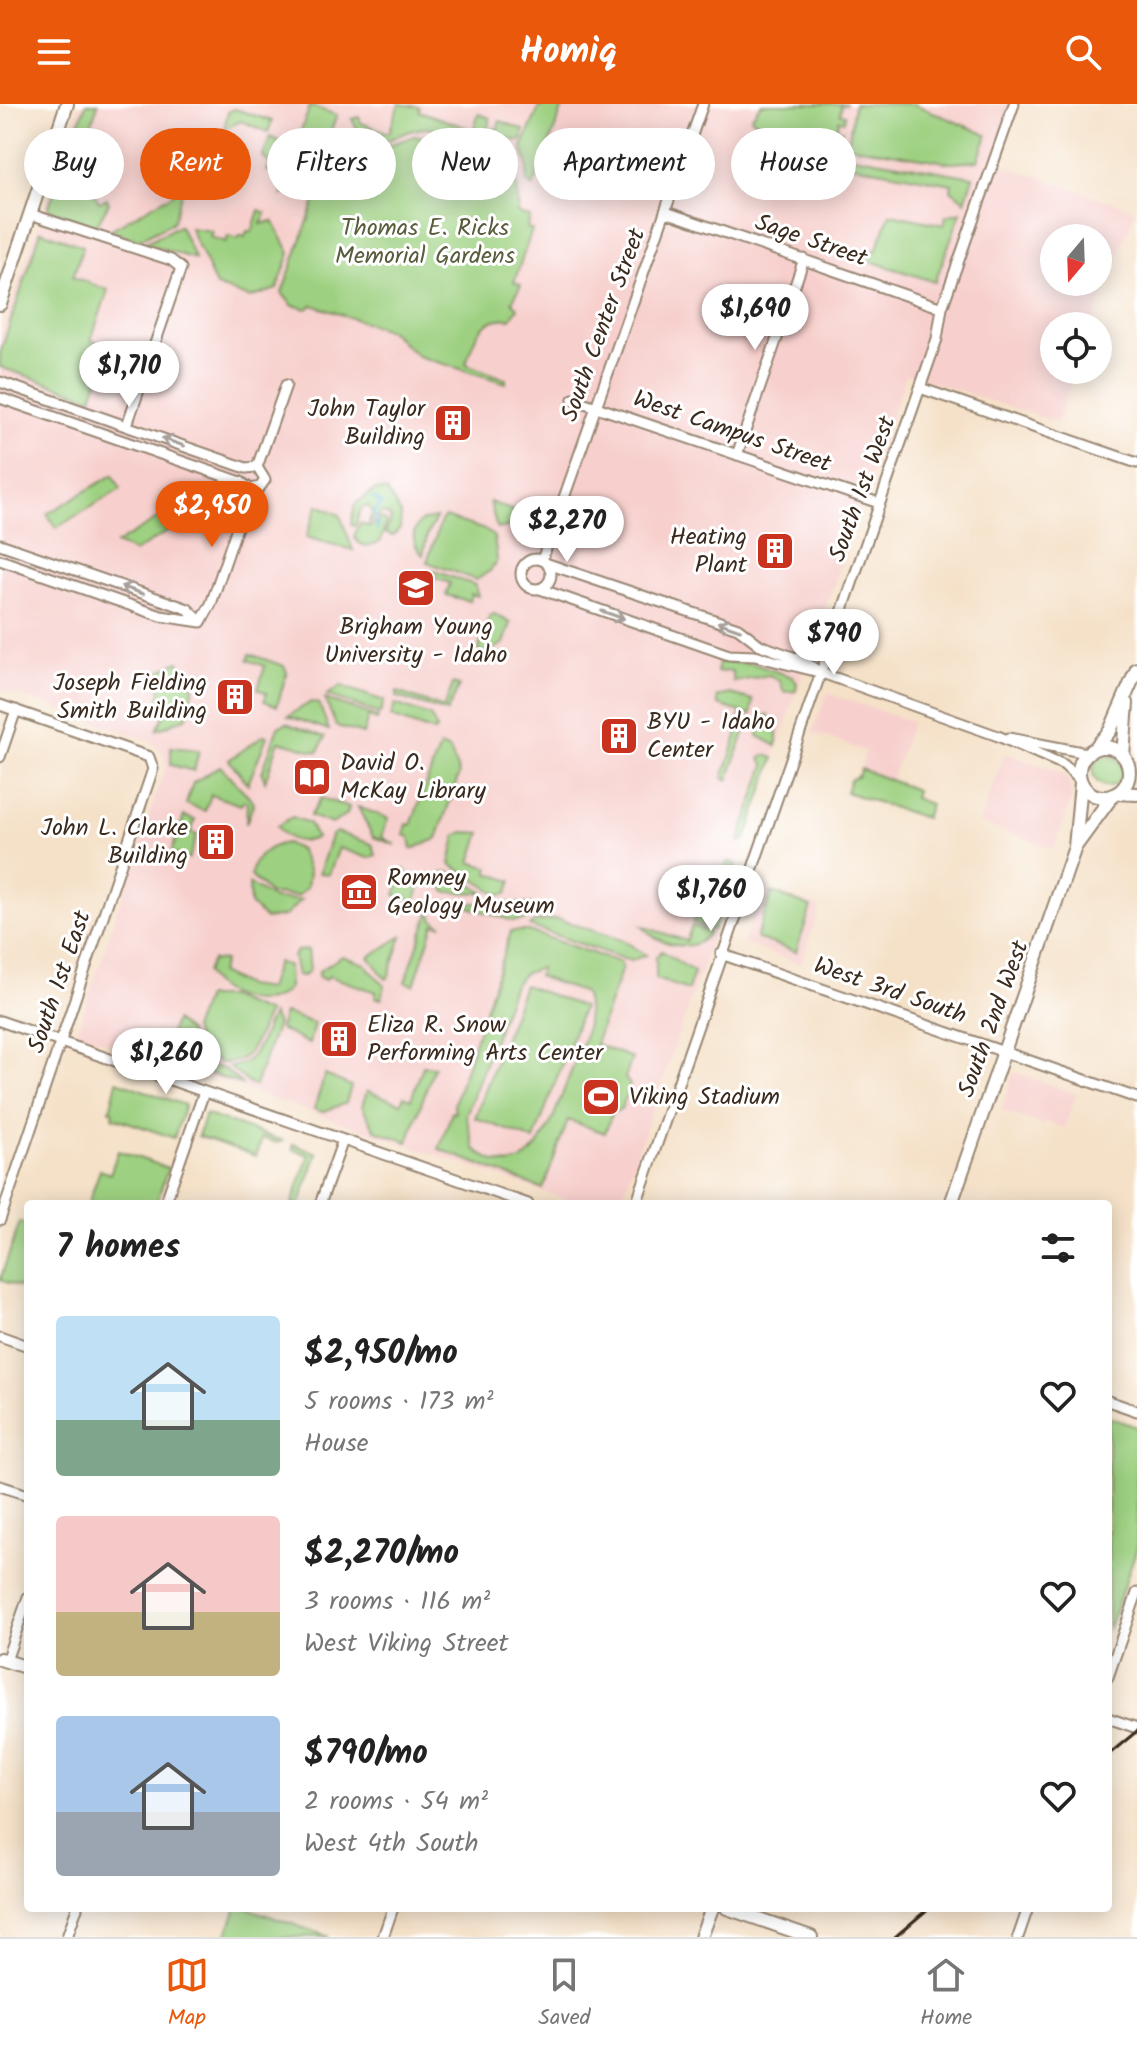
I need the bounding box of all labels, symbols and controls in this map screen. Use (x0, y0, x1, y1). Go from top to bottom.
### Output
text: Homiq (520, 24, 617, 81)
icon: menu (32, 30, 76, 74)
icon: search (1061, 30, 1105, 74)
chip: Buy (24, 128, 124, 200)
chip: Rent (140, 128, 251, 200)
chip: Filters (267, 128, 396, 200)
chip: New (412, 128, 518, 200)
chip: Apartment (534, 128, 715, 200)
chip: House (731, 128, 856, 200)
street label: Sage Street (749, 204, 873, 279)
park label: Thomas E. Ricks Memorial Gardens (335, 209, 515, 276)
street label: South Center Street (551, 222, 657, 427)
north arrow (1040, 224, 1112, 296)
map controls (1040, 224, 1112, 384)
pin: $1,690 (690, 284, 820, 352)
text: $1,690 (720, 289, 790, 331)
button: locate (1040, 312, 1112, 384)
pin: $1,710 (64, 341, 194, 409)
text: $1,710 (97, 346, 161, 388)
street label: West Campus Street (628, 380, 837, 484)
place label: John Taylor Building (308, 390, 427, 457)
building icon: John Taylor Building (432, 402, 474, 444)
street label: South 1st West (819, 410, 908, 567)
one-way arrow (160, 433, 185, 448)
pin: $2,950 (147, 481, 277, 549)
text: $2,950 (173, 486, 251, 528)
pin: $2,270 (502, 496, 632, 564)
text: $2,270 (528, 501, 606, 543)
place label: Heating Plant (670, 518, 748, 585)
building icon: Heating Plant (754, 530, 796, 572)
school or university icon: Brigham Young University - Idaho (395, 567, 437, 609)
one-way arrow (119, 581, 144, 596)
place label: Brigham Young University - Idaho (325, 608, 508, 675)
one-way arrow (601, 609, 625, 623)
pin: $790 (787, 609, 881, 677)
text: $790 (807, 614, 861, 656)
one-way arrow (717, 618, 742, 633)
place label: Joseph Fielding Smith Building (53, 664, 207, 731)
building icon: Joseph Fielding Smith Building (214, 676, 256, 718)
place label: BYU - Idaho Center (647, 703, 775, 770)
building icon: BYU - Idaho Center (598, 715, 640, 757)
place label: David O. McKay Library (340, 744, 486, 811)
library icon: David O. McKay Library (291, 756, 333, 798)
place label: John L. Clarke Building (41, 809, 188, 876)
building icon: John L. Clarke Building (195, 821, 237, 863)
place label: Romney Geology Museum (387, 859, 555, 926)
pin: $1,760 (646, 865, 776, 933)
text: $1,760 (676, 870, 746, 912)
museum icon: Romney Geology Museum (338, 871, 380, 913)
street label: South 1st East (17, 905, 103, 1059)
street label: South 2nd West (948, 934, 1041, 1103)
street label: West 3rd South (808, 947, 972, 1035)
place label: Eliza R. Snow Performing Arts Center (367, 1006, 605, 1073)
building icon: Eliza R. Snow Performing Arts Center (318, 1018, 360, 1060)
pin: $1,260 (101, 1028, 231, 1096)
text: $1,260 (130, 1033, 202, 1075)
sports icon: Viking Stadium (580, 1076, 622, 1118)
place label: Viking Stadium (629, 1078, 780, 1117)
text: 7 homes (56, 1221, 180, 1275)
icon: filters (1036, 1226, 1080, 1270)
text: $2,950/mo (304, 1327, 458, 1381)
icon: home (120, 1348, 216, 1444)
icon: heart (1036, 1374, 1080, 1418)
text: 5 rooms · 173 m² (304, 1381, 493, 1423)
text: House (304, 1423, 368, 1465)
text: $2,270/mo (304, 1527, 459, 1581)
icon: home (120, 1548, 216, 1644)
icon: heart (1036, 1574, 1080, 1618)
text: 3 rooms · 116 m² (304, 1581, 490, 1623)
text: West Viking Street (304, 1623, 509, 1665)
text: $790/mo (304, 1727, 428, 1781)
icon: home (120, 1748, 216, 1844)
icon: heart (1036, 1774, 1080, 1818)
text: 2 rooms · 54 m² (304, 1781, 488, 1823)
text: West 4th South (304, 1823, 478, 1865)
tab: Map (165, 1953, 209, 2036)
tab: Saved (538, 1953, 591, 2036)
tab: Home (920, 1953, 972, 2036)

